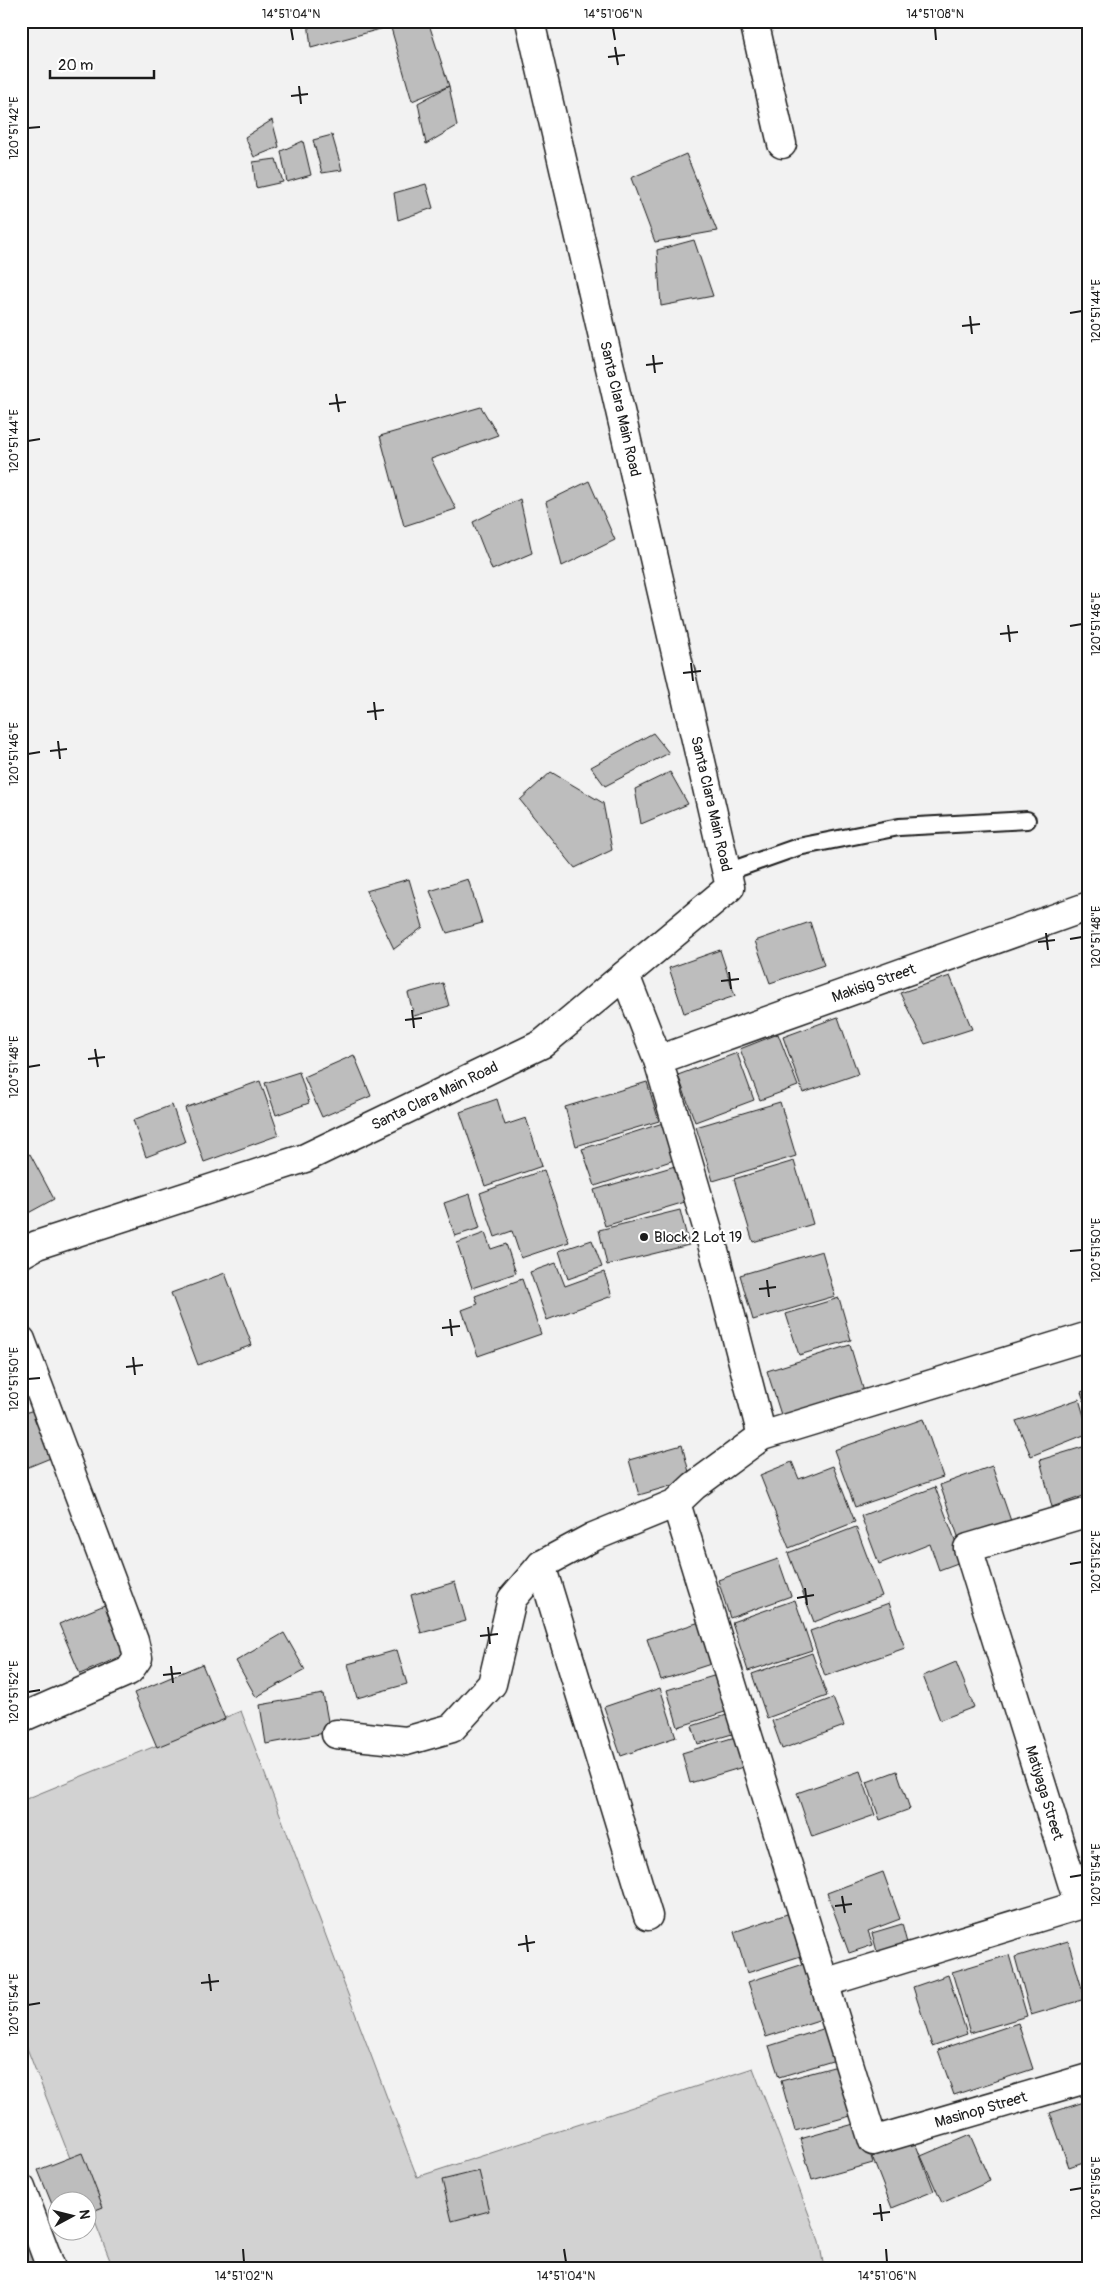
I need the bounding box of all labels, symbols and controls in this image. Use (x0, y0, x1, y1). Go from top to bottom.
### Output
text: 14°51'04"N (262, 7, 320, 22)
text: 14°51'06"N (584, 7, 642, 22)
text: 14°51'08"N (906, 7, 964, 22)
scale bar (50, 48, 154, 80)
text: 20 m (58, 56, 93, 75)
text: 120°51'42"E (7, 96, 22, 160)
text: 120°51'44"E (1089, 279, 1104, 343)
street label: Santa Clara Main Road (595, 339, 645, 479)
text: 120°51'44"E (7, 409, 22, 473)
text: 120°51'46"E (1089, 592, 1104, 656)
text: 120°51'46"E (7, 722, 22, 786)
street label: Santa Clara Main Road (686, 734, 736, 874)
text: 120°51'48"E (1089, 906, 1104, 968)
street label: Makisig Street (829, 959, 919, 1007)
text: 120°51'48"E (7, 1036, 22, 1098)
street label: Santa Clara Main Road (368, 1057, 501, 1134)
text: 120°51'50"E (1089, 1218, 1104, 1282)
place label: Block 2 Lot 19 (654, 1228, 742, 1247)
marker: Block 2 Lot 19 (638, 1231, 650, 1243)
text: 120°51'50"E (7, 1347, 22, 1411)
text: 120°51'52"E (1089, 1531, 1104, 1593)
text: 120°51'52"E (7, 1661, 22, 1723)
street label: Matiyaga Street (1021, 1743, 1068, 1843)
text: 120°51'54"E (1089, 1843, 1104, 1907)
text: 120°51'54"E (7, 1973, 22, 2037)
street label: Masinop Street (932, 2087, 1030, 2132)
text: 120°51'56"E (1089, 2156, 1104, 2220)
north arrow (48, 2192, 98, 2242)
text: N (75, 2209, 93, 2220)
text: 14°51'02"N (215, 2269, 273, 2284)
text: 14°51'04"N (537, 2269, 595, 2284)
text: 14°51'06"N (858, 2269, 916, 2284)

